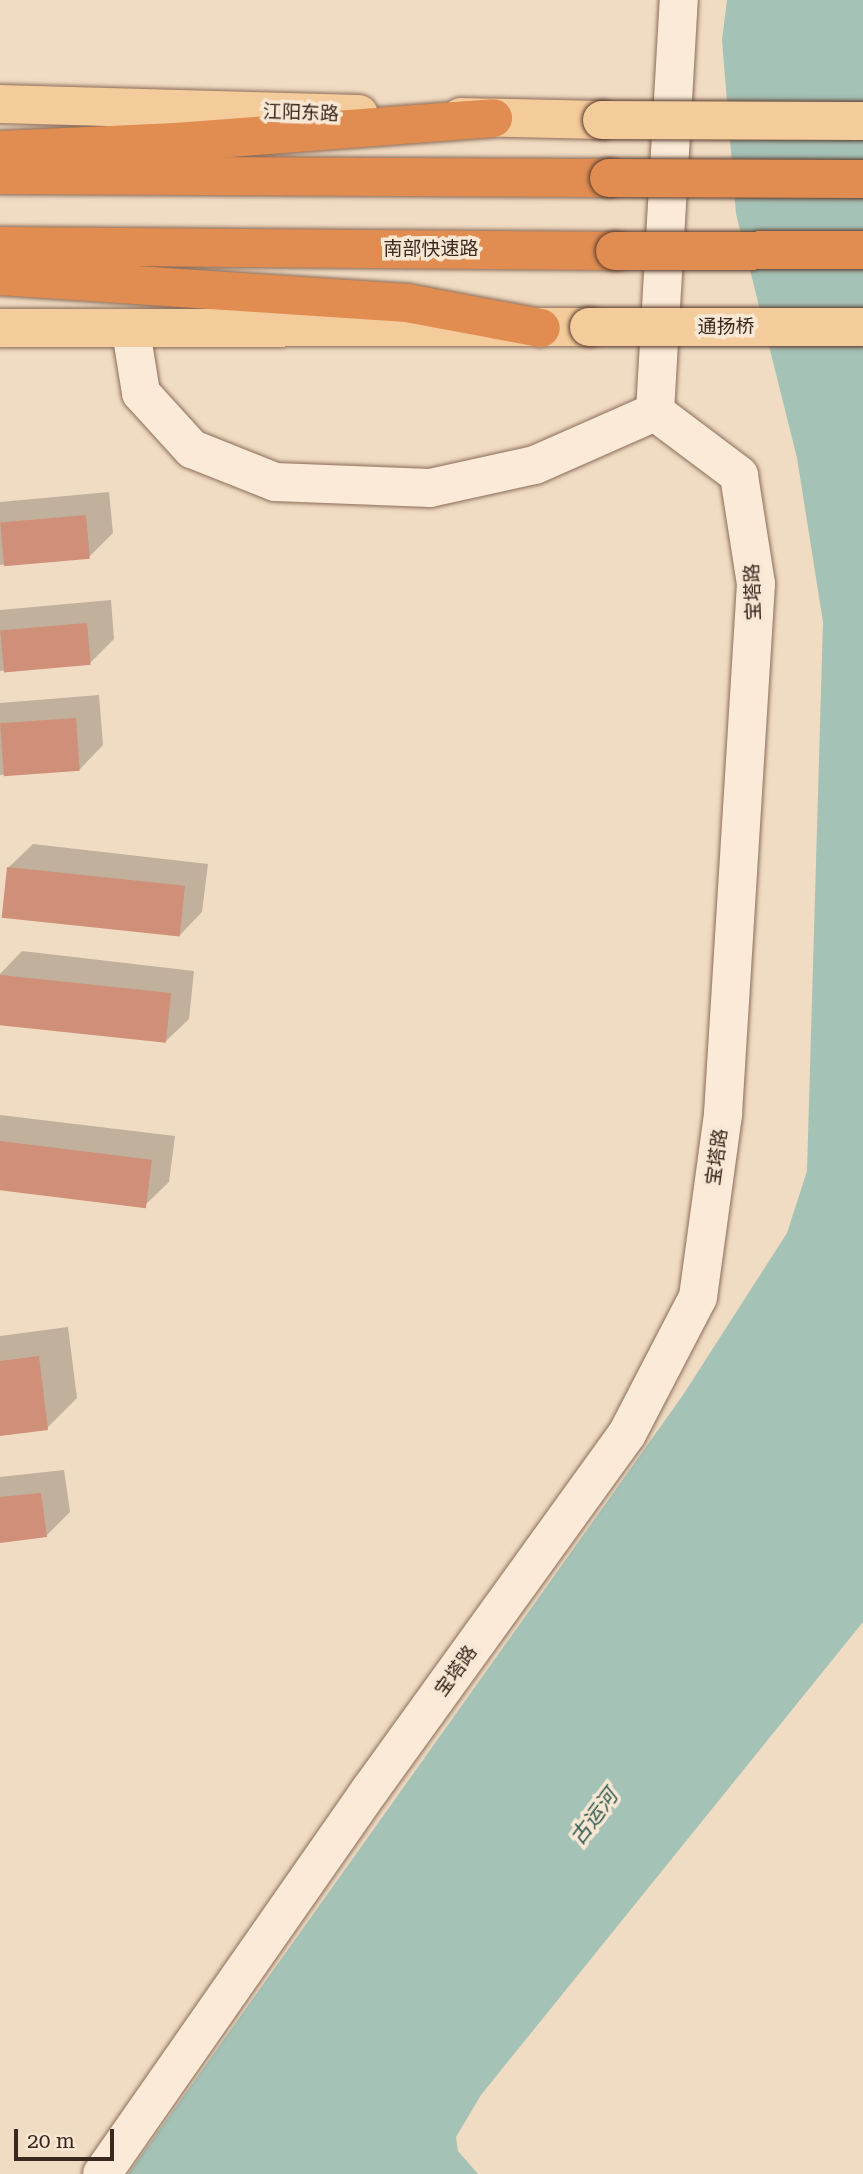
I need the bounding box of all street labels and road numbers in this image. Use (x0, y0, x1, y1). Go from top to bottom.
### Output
street label: 江阳东路 (263, 100, 339, 126)
street label: 南部快速路 (384, 238, 478, 260)
street label: 通扬桥 (698, 316, 754, 338)
street label: 宝塔路 (741, 563, 765, 621)
street label: 宝塔路 (702, 1127, 732, 1187)
street label: 宝塔路 (430, 1641, 482, 1701)

